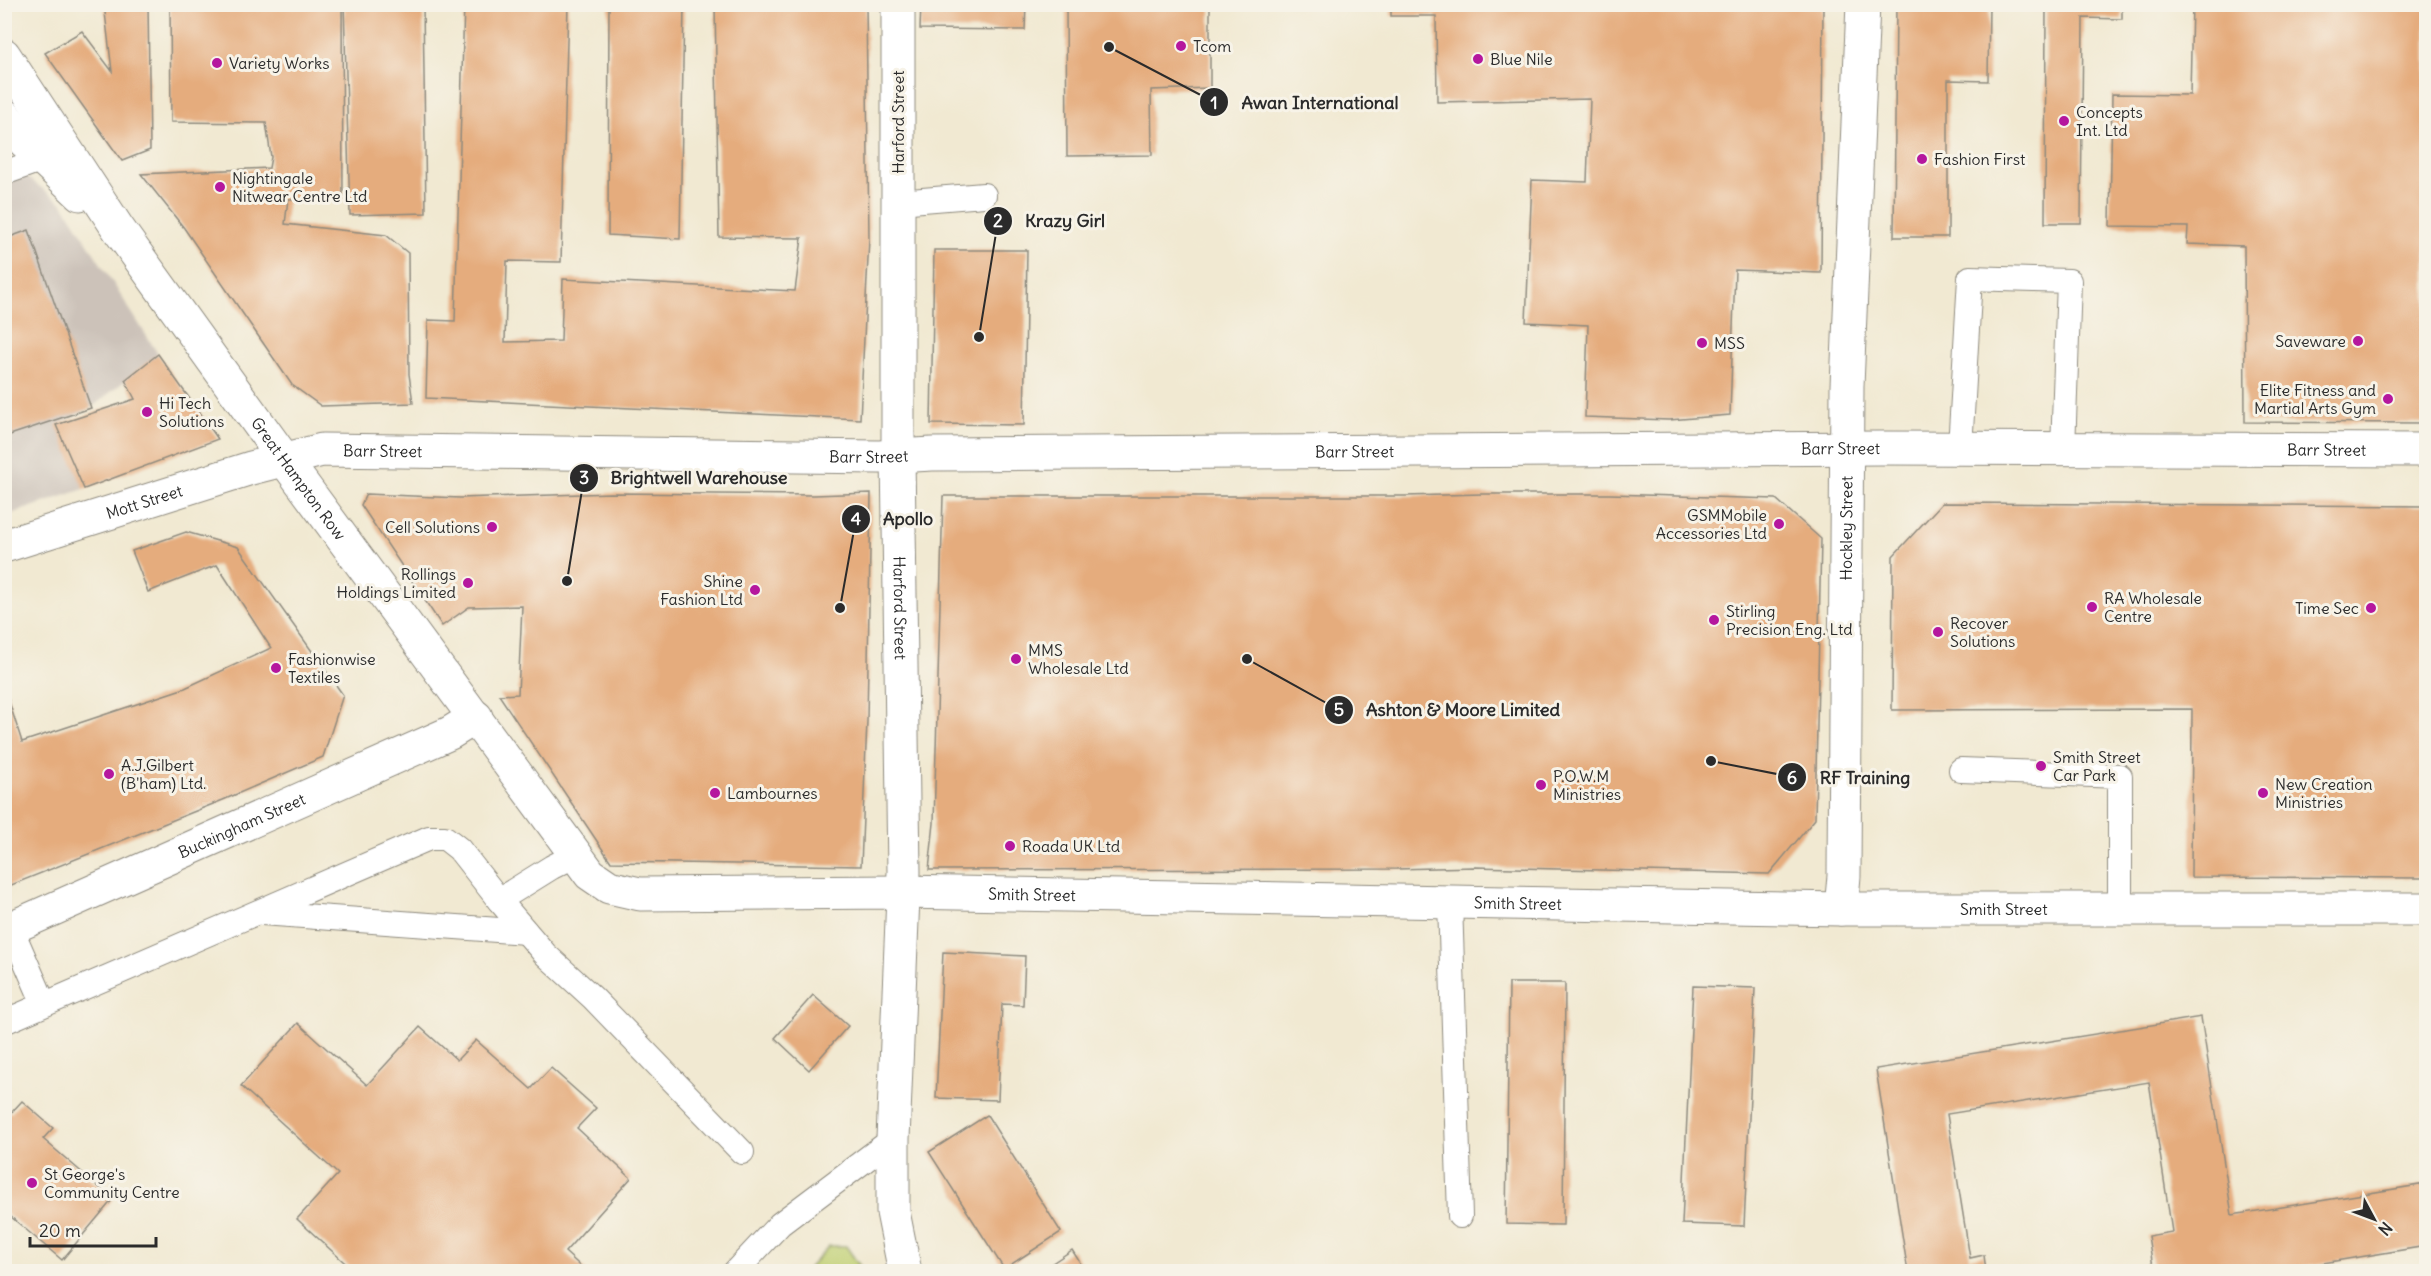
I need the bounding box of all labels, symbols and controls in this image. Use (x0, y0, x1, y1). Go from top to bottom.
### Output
place label: Tcom (1193, 36, 1231, 56)
marker: Tcom (1174, 39, 1188, 53)
place label: Blue Nile (1490, 49, 1553, 69)
marker: Blue Nile (1471, 52, 1485, 66)
place label: Variety Works (229, 53, 329, 73)
marker: Variety Works (210, 56, 224, 70)
street label: Harford Street (888, 70, 908, 174)
callout: Awan International (1199, 84, 1410, 120)
text: 1 (1210, 91, 1218, 114)
text: Awan International (1241, 91, 1399, 114)
place label: Concepts Int. Ltd (2076, 102, 2143, 140)
marker: Concepts Int. Ltd (2057, 114, 2071, 128)
place label: Fashion First (1934, 149, 2026, 169)
marker: Fashion First (1915, 152, 1929, 166)
place label: Nightingale Nitwear Centre Ltd (232, 168, 368, 206)
marker: Nightingale Nitwear Centre Ltd (213, 180, 227, 194)
callout: Krazy Girl (983, 203, 1117, 239)
text: 2 (993, 209, 1003, 232)
text: Krazy Girl (1025, 209, 1105, 232)
place label: Saveware (2275, 331, 2346, 351)
place label: MSS (1714, 333, 1745, 353)
marker: Saveware (2351, 334, 2365, 348)
marker: MSS (1695, 336, 1709, 350)
place label: Elite Fitness and Martial Arts Gym (2254, 380, 2376, 418)
marker: Elite Fitness and Martial Arts Gym (2381, 392, 2395, 406)
place label: Hi Tech Solutions (159, 393, 224, 431)
marker: Hi Tech Solutions (140, 405, 154, 419)
street label: Great Hampton Row (247, 413, 350, 544)
street label: Barr Street (1801, 438, 1881, 459)
street label: Barr Street (2287, 439, 2367, 460)
street label: Barr Street (343, 440, 423, 461)
street label: Barr Street (1315, 441, 1395, 462)
street label: Barr Street (829, 445, 909, 467)
callout: Brightwell Warehouse (569, 460, 800, 496)
text: 3 (579, 466, 589, 489)
text: Brightwell Warehouse (610, 466, 788, 489)
street label: Hockley Street (1836, 475, 1856, 581)
street label: Mott Street (103, 480, 185, 523)
callout: Apollo (841, 501, 945, 537)
place label: GSMMobile Accessories Ltd (1656, 505, 1767, 543)
text: 4 (851, 507, 862, 530)
text: Apollo (883, 507, 933, 530)
place label: Cell Solutions (385, 517, 480, 537)
marker: GSMMobile Accessories Ltd (1772, 517, 1786, 531)
marker: Cell Solutions (485, 520, 499, 534)
street label: Harford Street (889, 556, 911, 660)
place label: Rollings Holdings Limited (337, 564, 456, 602)
place label: Shine Fashion Ltd (660, 571, 743, 609)
marker: Rollings Holdings Limited (461, 576, 475, 590)
marker: Shine Fashion Ltd (748, 583, 762, 597)
place label: RA Wholesale Centre (2104, 588, 2202, 626)
place label: Time Sec (2295, 598, 2359, 618)
marker: RA Wholesale Centre (2085, 600, 2099, 614)
place label: Stirling Precision Eng. Ltd (1726, 601, 1853, 639)
marker: Time Sec (2364, 601, 2378, 615)
marker: Stirling Precision Eng. Ltd (1707, 613, 1721, 627)
place label: Recover Solutions (1950, 613, 2015, 651)
marker: Recover Solutions (1931, 625, 1945, 639)
place label: MMS Wholesale Ltd (1028, 640, 1129, 678)
place label: Fashionwise Textiles (288, 649, 376, 687)
marker: MMS Wholesale Ltd (1009, 652, 1023, 666)
marker: Fashionwise Textiles (269, 661, 283, 675)
callout: Ashton & Moore Limited (1324, 692, 1572, 728)
text: 5 (1334, 698, 1344, 721)
text: Ashton & Moore Limited (1366, 698, 1561, 721)
place label: Smith Street Car Park (2053, 747, 2141, 785)
place label: A.J.Gilbert (B'ham) Ltd. (121, 755, 206, 793)
callout: RF Training (1777, 759, 1922, 795)
marker: Smith Street Car Park (2034, 759, 2048, 773)
place label: P.O.W.M Ministries (1553, 766, 1621, 804)
text: 6 (1787, 766, 1797, 789)
text: RF Training (1820, 766, 1910, 789)
marker: A.J.Gilbert (B'ham) Ltd. (102, 767, 116, 781)
place label: New Creation Ministries (2275, 774, 2372, 812)
marker: P.O.W.M Ministries (1534, 778, 1548, 792)
place label: Lambournes (727, 783, 818, 803)
marker: Lambournes (708, 786, 722, 800)
marker: New Creation Ministries (2256, 786, 2270, 800)
street label: Buckingham Street (175, 788, 309, 862)
place label: Roada UK Ltd (1022, 836, 1120, 856)
marker: Roada UK Ltd (1003, 839, 1017, 853)
street label: Smith Street (988, 884, 1077, 905)
street label: Smith Street (1474, 892, 1562, 914)
street label: Smith Street (1960, 899, 2048, 919)
place label: St George's Community Centre (44, 1164, 180, 1202)
marker: St George's Community Centre (25, 1176, 39, 1190)
north arrow (2344, 1189, 2404, 1249)
scale bar (30, 1210, 156, 1248)
text: N (2374, 1218, 2396, 1240)
text: 20 m (39, 1219, 81, 1242)

